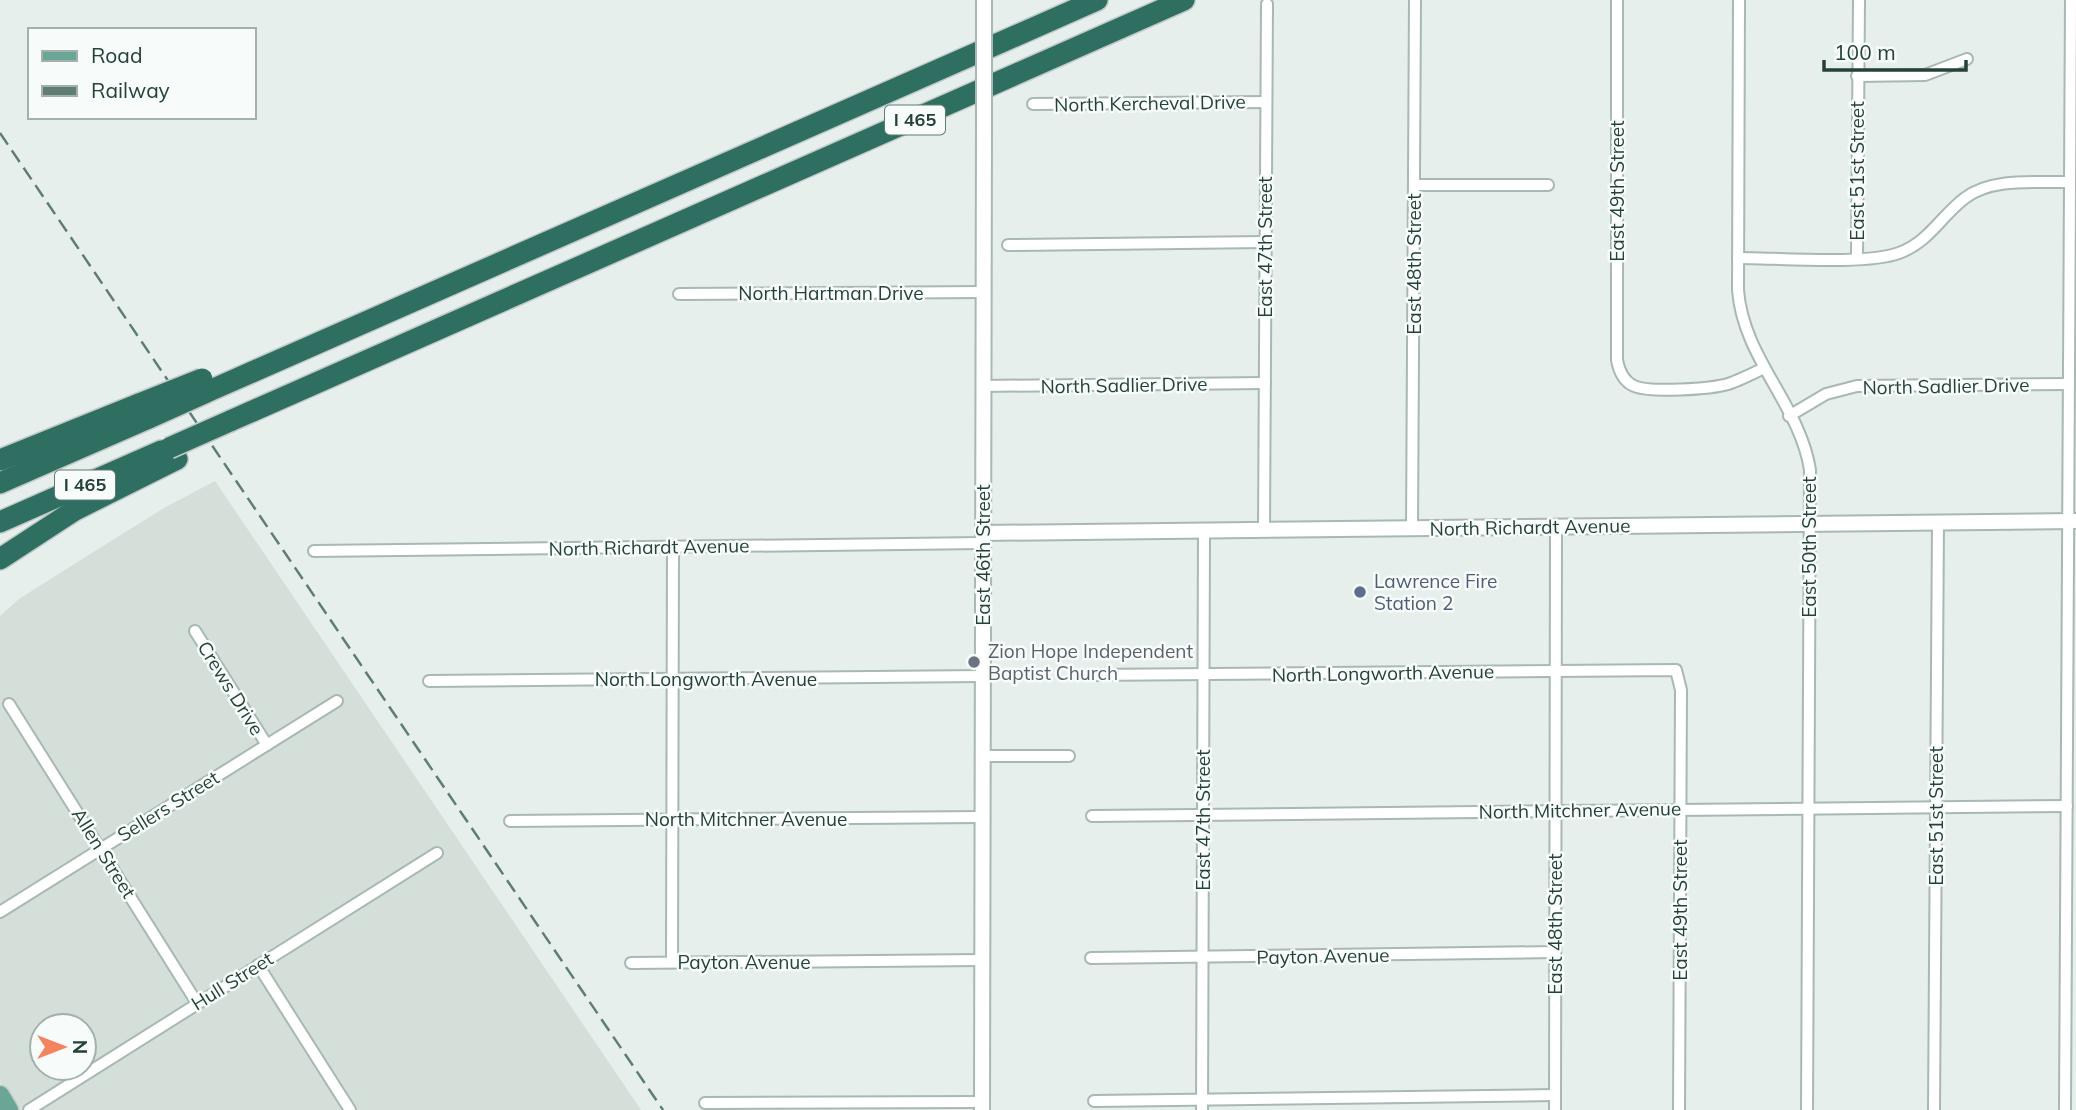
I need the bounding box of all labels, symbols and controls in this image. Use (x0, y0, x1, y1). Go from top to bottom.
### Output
legend (28, 28, 256, 119)
scale bar (1824, 28, 1966, 72)
text: 100 m (1834, 39, 1896, 65)
text: Road (91, 42, 142, 68)
text: Railway (91, 77, 170, 103)
street label: North Kercheval Drive (1054, 89, 1246, 117)
street label: East 51st Street (1845, 101, 1869, 241)
road number: I 465 (885, 106, 945, 134)
street label: East 49th Street (1605, 120, 1629, 262)
street label: East 47th Street (1253, 176, 1277, 318)
street label: East 48th Street (1402, 193, 1426, 335)
street label: North Hartman Drive (738, 281, 924, 305)
street label: North Sadlier Drive (1040, 372, 1208, 398)
street label: North Sadlier Drive (1862, 373, 2030, 399)
road number: I 465 (55, 471, 115, 500)
street label: East 50th Street (1797, 476, 1821, 618)
street label: East 46th Street (971, 484, 995, 626)
street label: North Richardt Avenue (1429, 513, 1631, 541)
street label: North Richardt Avenue (548, 533, 750, 561)
place label: Lawrence Fire Station 2 (1374, 569, 1497, 615)
marker: Lawrence Fire Station 2 (1352, 584, 1368, 600)
street label: Crews Drive (193, 636, 269, 740)
place label: Zion Hope Independent Baptist Church (988, 639, 1193, 685)
marker: Zion Hope Independent Baptist Church (966, 654, 982, 670)
street label: North Longworth Avenue (1272, 659, 1494, 687)
street label: North Longworth Avenue (595, 667, 817, 691)
street label: East 51st Street (1924, 746, 1948, 886)
street label: East 47th Street (1191, 749, 1215, 891)
street label: Sellers Street (113, 765, 224, 847)
street label: North Mitchner Avenue (1478, 796, 1682, 824)
street label: Allen Street (67, 803, 141, 903)
street label: North Mitchner Avenue (645, 807, 847, 831)
street label: East 49th Street (1668, 839, 1692, 981)
street label: East 48th Street (1543, 853, 1567, 995)
street label: Payton Avenue (1256, 943, 1390, 969)
street label: Hull Street (187, 946, 278, 1016)
street label: Payton Avenue (677, 950, 811, 974)
north arrow (28, 1012, 98, 1082)
text: N (68, 1040, 92, 1054)

